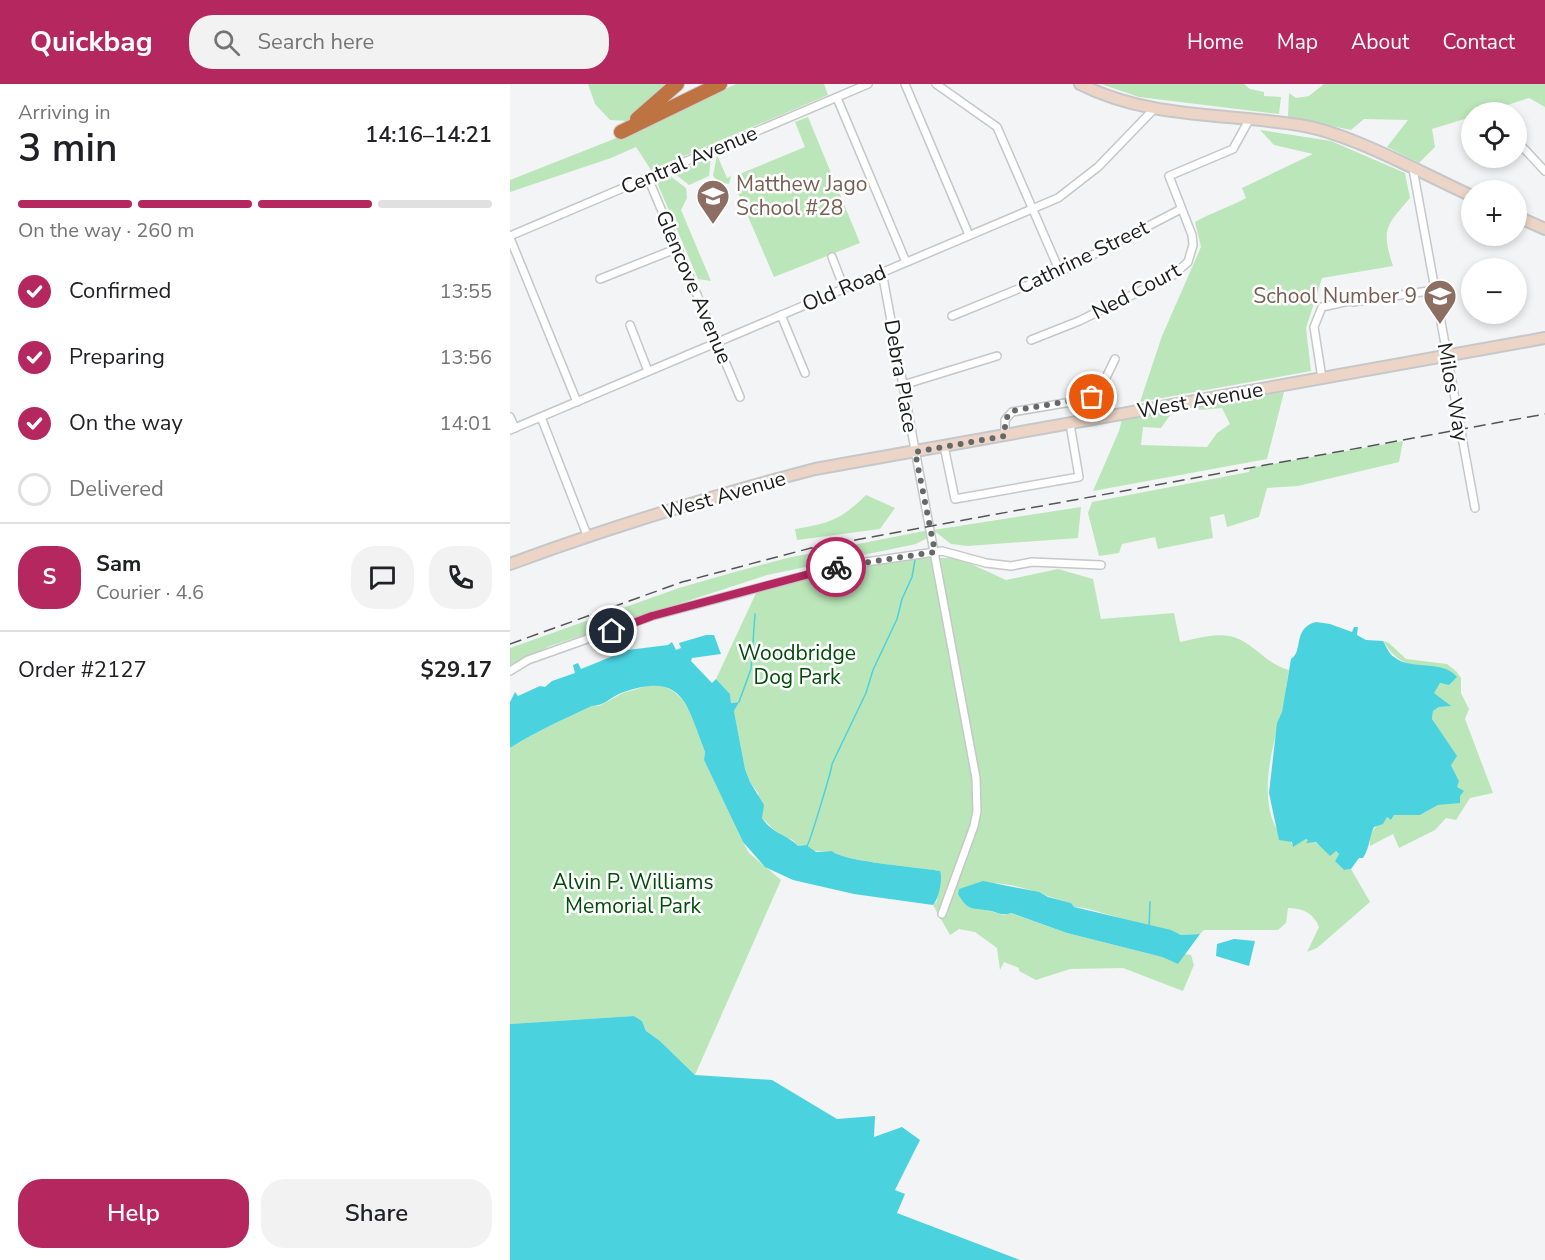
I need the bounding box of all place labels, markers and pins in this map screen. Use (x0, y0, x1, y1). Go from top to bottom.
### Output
place label: Matthew Jago School #28 (736, 170, 867, 222)
school or university icon: Matthew Jago School #28 (695, 178, 731, 225)
school or university icon: School Number 9 (1422, 278, 1458, 325)
place label: School Number 9 (1253, 282, 1417, 310)
pin (1066, 371, 1117, 422)
pin (586, 605, 637, 656)

